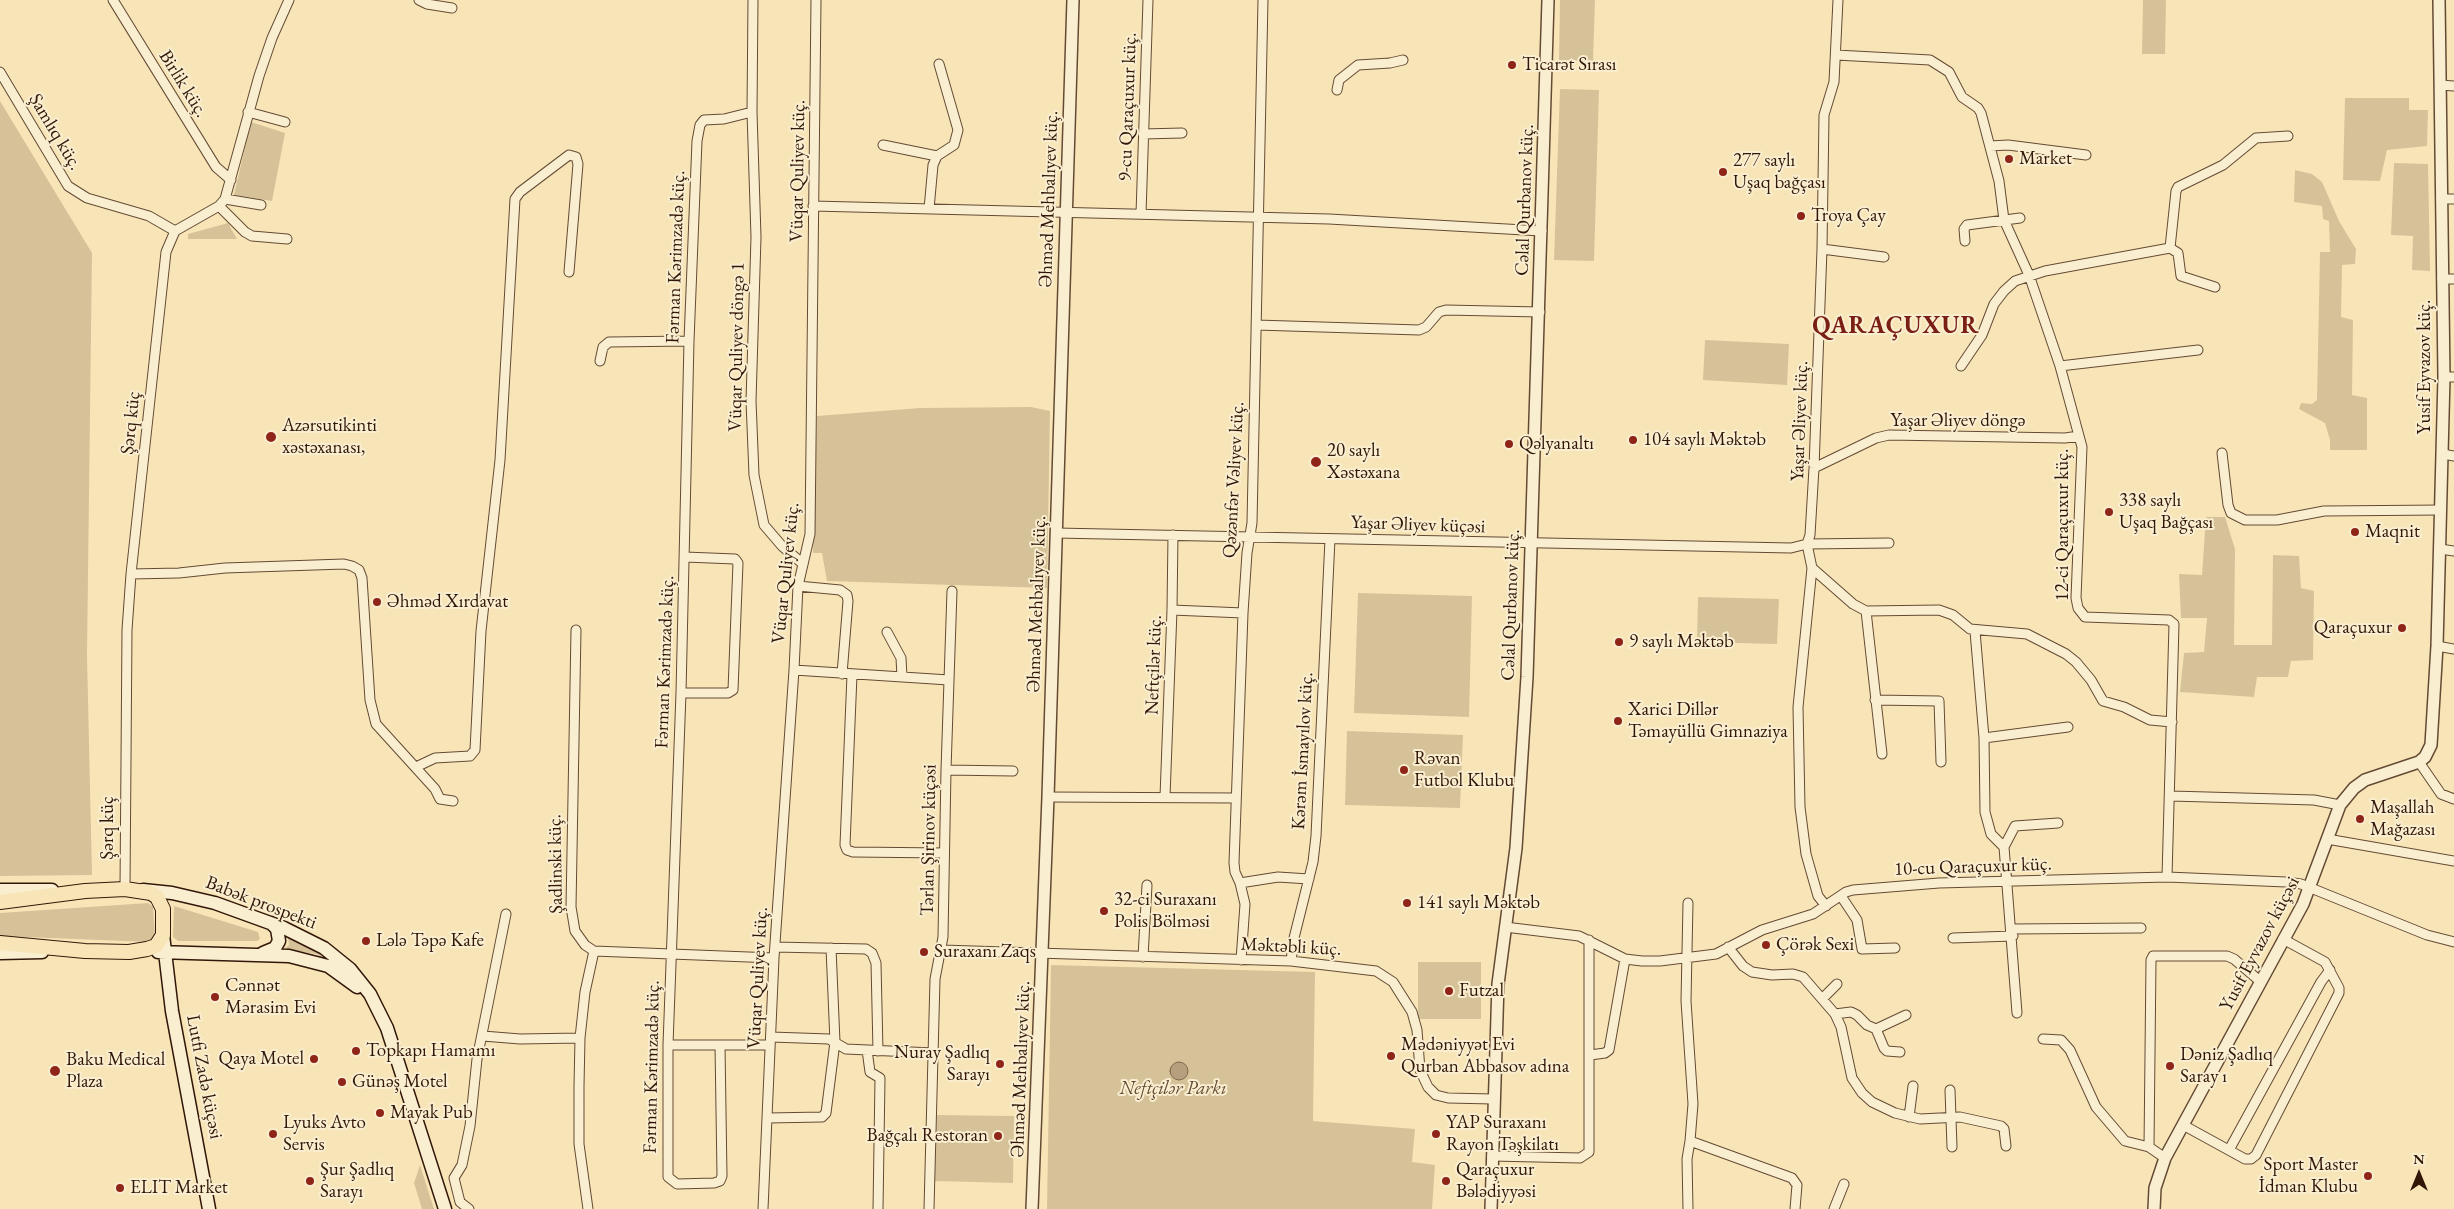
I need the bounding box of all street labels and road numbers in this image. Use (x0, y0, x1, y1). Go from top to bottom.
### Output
street label: 9-cu Qaraçuxur küç. (1114, 32, 1142, 182)
street label: Birlik küç. (153, 46, 213, 122)
street label: Şamlıq küç. (23, 90, 87, 174)
street label: Vüqar Quliyev küç. (785, 100, 811, 242)
street label: Əhməd Mehbalıyev küç. (1035, 110, 1063, 288)
street label: Cəlal Qurbanov küç. (1511, 124, 1539, 276)
street label: Fərman Kərimzadə küç. (662, 170, 690, 344)
street label: Vüqar Quliyev döngə 1 (724, 262, 750, 432)
street label: Yusif Eyvazov küç. (2414, 300, 2436, 434)
street label: Yaşar Əliyev küç. (1786, 360, 1814, 482)
street label: Şərq küç (116, 390, 146, 456)
street label: Qəzənfər Vəliyev küç. (1219, 401, 1249, 559)
street label: Yaşar Əliyev döngə (1891, 410, 2025, 432)
street label: 12-ci Qaraçuxur küç. (2052, 449, 2074, 601)
street label: Vüqar Quliyev küç. (767, 501, 805, 645)
street label: Yaşar Əliyev küçəsi (1350, 511, 1486, 539)
street label: Əhməd Mehbalıyev küç. (1023, 515, 1051, 693)
street label: Cəlal Qurbanov küç. (1497, 529, 1525, 681)
street label: Fərman Kərimzadə küç. (651, 575, 679, 749)
street label: Neftçilər küç. (1141, 614, 1167, 716)
street label: Kərəm İsmayılov küç. (1287, 672, 1319, 830)
street label: Tərlan Şirinov küçəsi (916, 764, 942, 916)
street label: Şərq küç (97, 796, 119, 860)
street label: Şadlinski küç. (544, 814, 568, 914)
street label: 10-cu Qaraçuxur küç. (1894, 853, 2052, 881)
street label: Babək prospekti (202, 871, 320, 935)
street label: Yusif Eyvazov küçəsi (2215, 873, 2305, 1015)
street label: Vüqar Quliyev küç. (743, 906, 773, 1050)
street label: Məktəbli küç. (1240, 933, 1342, 961)
street label: Fərman Kərimzadə küç. (639, 980, 665, 1154)
street label: Əhməd Mehbalıyev küç. (1007, 980, 1035, 1158)
street label: Lutfi Zadə küçəsi (181, 1013, 227, 1141)

